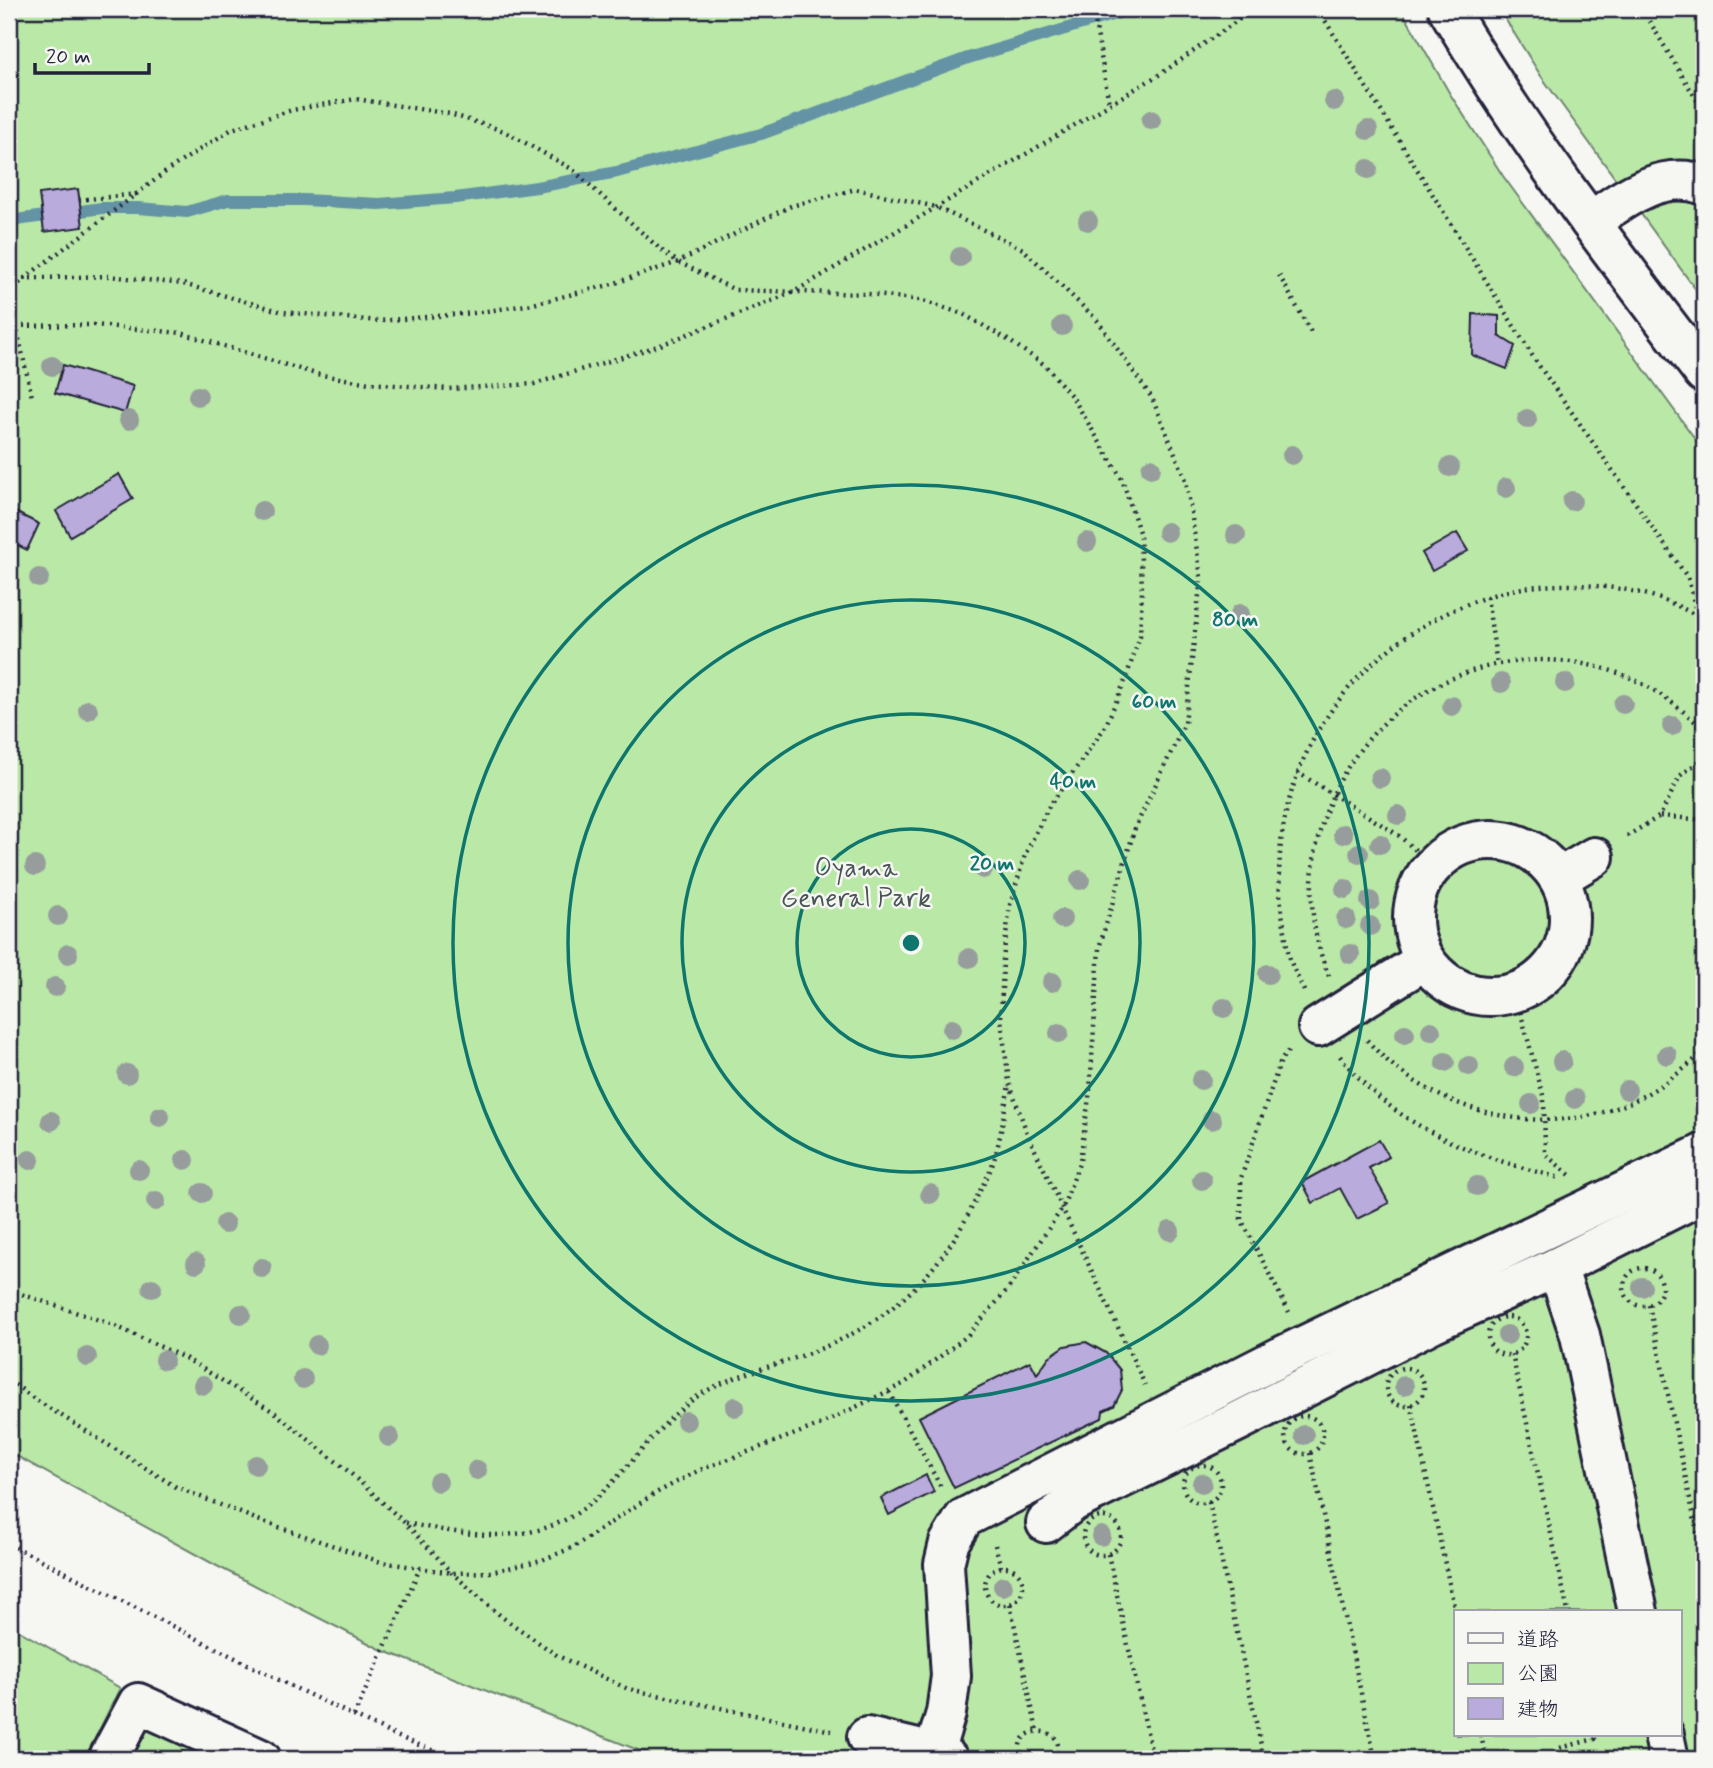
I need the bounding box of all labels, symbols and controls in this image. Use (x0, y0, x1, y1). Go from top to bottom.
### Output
scale bar (35, 32, 149, 76)
text: 20 m (46, 43, 91, 71)
text: 80 m (1212, 606, 1258, 634)
text: 60 m (1131, 688, 1177, 716)
text: 40 m (1050, 768, 1097, 796)
text: 20 m (970, 850, 1015, 878)
park label: Oyama General Park (781, 852, 931, 916)
centre of rings (899, 931, 923, 955)
legend (1454, 1610, 1682, 1736)
text: 道路 (1517, 1626, 1559, 1654)
text: 公園 (1517, 1660, 1559, 1688)
text: 建物 (1517, 1696, 1559, 1724)

